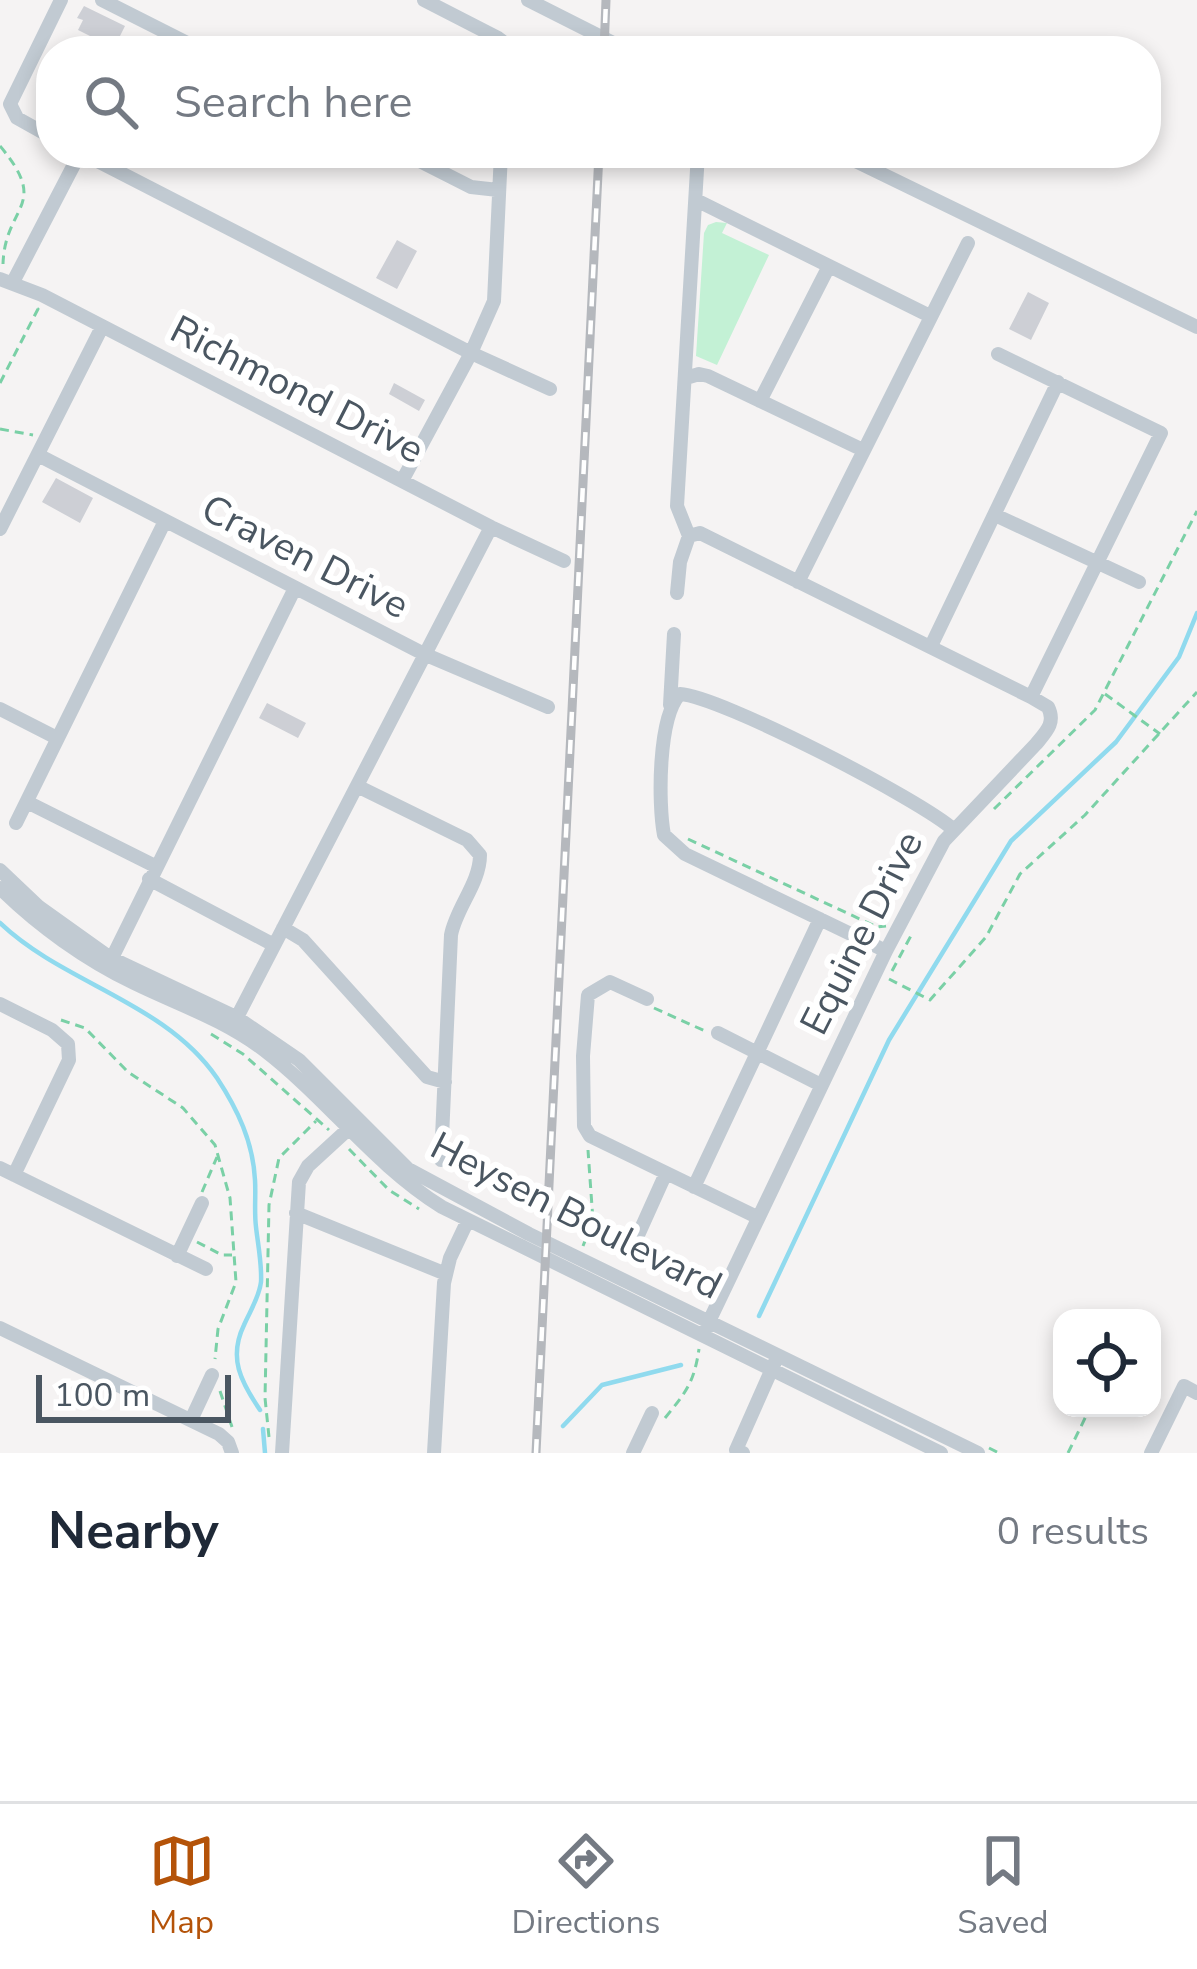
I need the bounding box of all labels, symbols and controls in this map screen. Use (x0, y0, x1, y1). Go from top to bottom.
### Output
search box (36, 36, 1161, 168)
icon: search (78, 69, 144, 135)
text: Search here (174, 72, 413, 133)
street label: Richmond Drive (161, 303, 433, 477)
street label: Craven Drive (192, 482, 418, 632)
street label: Equine Drive (788, 822, 936, 1044)
street label: Heysen Boulevard (421, 1120, 731, 1312)
map controls (1053, 1309, 1161, 1417)
button: locate (1053, 1309, 1161, 1417)
scale bar (36, 1369, 231, 1422)
text: 100 m (54, 1373, 150, 1418)
text: Nearby (48, 1496, 219, 1566)
text: 0 results (997, 1505, 1149, 1558)
tab: Map (149, 1828, 215, 1945)
tab: Directions (512, 1828, 660, 1945)
tab: Saved (957, 1828, 1048, 1945)

